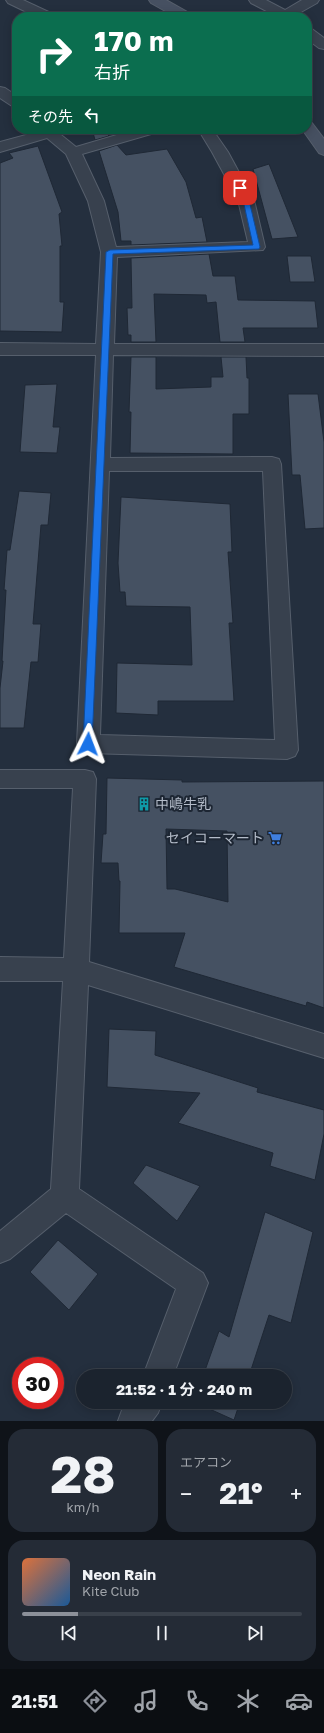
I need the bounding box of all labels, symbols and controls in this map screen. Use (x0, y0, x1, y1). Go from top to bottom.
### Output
text: 170 m (94, 24, 173, 57)
icon: right (28, 28, 80, 80)
text: 右折 (94, 61, 130, 83)
icon: left (81, 104, 103, 126)
text: その先 (28, 107, 73, 125)
pin (223, 171, 257, 205)
icon: arrive (229, 177, 251, 199)
position arrow (67, 723, 109, 765)
place label: 中嶋牛乳 (155, 795, 211, 812)
building icon: 中嶋牛乳 (136, 796, 152, 812)
place label: セイコーマート (166, 829, 264, 846)
supermarket icon: セイコーマート (267, 830, 283, 846)
speed limit sign: 30 (12, 1357, 64, 1409)
text: 21:52 · 1 分 · 240 m (116, 1380, 252, 1398)
text: 28 (50, 1442, 116, 1504)
text: エアコン (180, 1454, 232, 1470)
text: 21° (219, 1475, 263, 1511)
text: − (180, 1480, 192, 1507)
text: + (290, 1480, 302, 1507)
text: km/h (66, 1499, 100, 1515)
text: Neon Rain (82, 1565, 156, 1583)
text: Kite Club (82, 1583, 139, 1599)
icon: previous (58, 1622, 80, 1644)
icon: pause (151, 1622, 173, 1644)
icon: next (244, 1622, 266, 1644)
icon: directions (81, 1687, 109, 1715)
icon: music (132, 1687, 160, 1715)
icon: phone (183, 1687, 211, 1715)
icon: climate (234, 1687, 262, 1715)
icon: car (285, 1687, 313, 1715)
text: 21:51 (11, 1690, 58, 1712)

